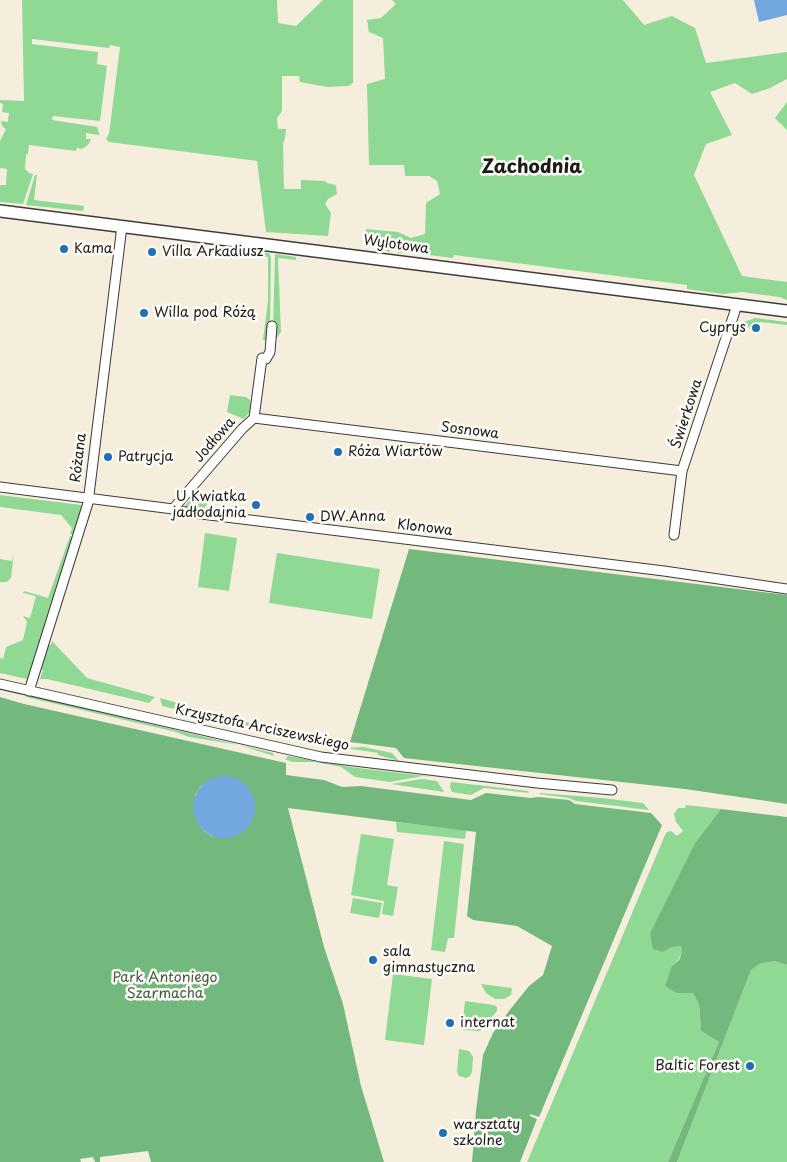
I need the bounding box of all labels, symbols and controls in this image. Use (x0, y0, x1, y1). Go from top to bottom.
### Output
district label: Zachodnia (482, 157, 582, 179)
street label: Wylotowa (362, 232, 430, 258)
place label: Kama (74, 241, 113, 257)
marker: Kama (58, 243, 70, 255)
place label: Villa Arkadiusz (162, 244, 263, 260)
marker: Villa Arkadiusz (146, 246, 158, 258)
place label: Willa pod Różą (154, 305, 256, 321)
marker: Willa pod Różą (138, 307, 150, 319)
place label: Cyprys (699, 320, 746, 336)
marker: Cyprys (750, 322, 762, 334)
street label: Świerkowa (668, 377, 706, 451)
street label: Jodłowa (191, 414, 239, 466)
street label: Sosnowa (440, 419, 500, 443)
street label: Różana (68, 432, 90, 484)
place label: Róża Wiartów (348, 444, 442, 460)
marker: Róża Wiartów (332, 446, 344, 458)
place label: Patrycja (118, 449, 173, 465)
marker: Patrycja (102, 451, 114, 463)
place label: U Kwiatka jadłodajnia (172, 489, 246, 522)
marker: U Kwiatka jadłodajnia (250, 499, 262, 511)
place label: DW.Anna (320, 509, 385, 525)
marker: DW.Anna (304, 511, 316, 523)
street label: Klonowa (396, 516, 454, 540)
street label: Krzysztofa Arciszewskiego (174, 701, 350, 755)
place label: sala gimnastyczna (383, 944, 475, 976)
marker: sala gimnastyczna (367, 954, 379, 966)
park label: Park Antoniego Szarmacha (113, 970, 217, 1002)
place label: internat (460, 1015, 515, 1031)
marker: internat (444, 1017, 456, 1029)
place label: Baltic Forest (655, 1058, 740, 1074)
marker: Baltic Forest (744, 1060, 756, 1072)
place label: warsztaty szkolne (453, 1117, 520, 1150)
marker: warsztaty szkolne (437, 1127, 449, 1139)

